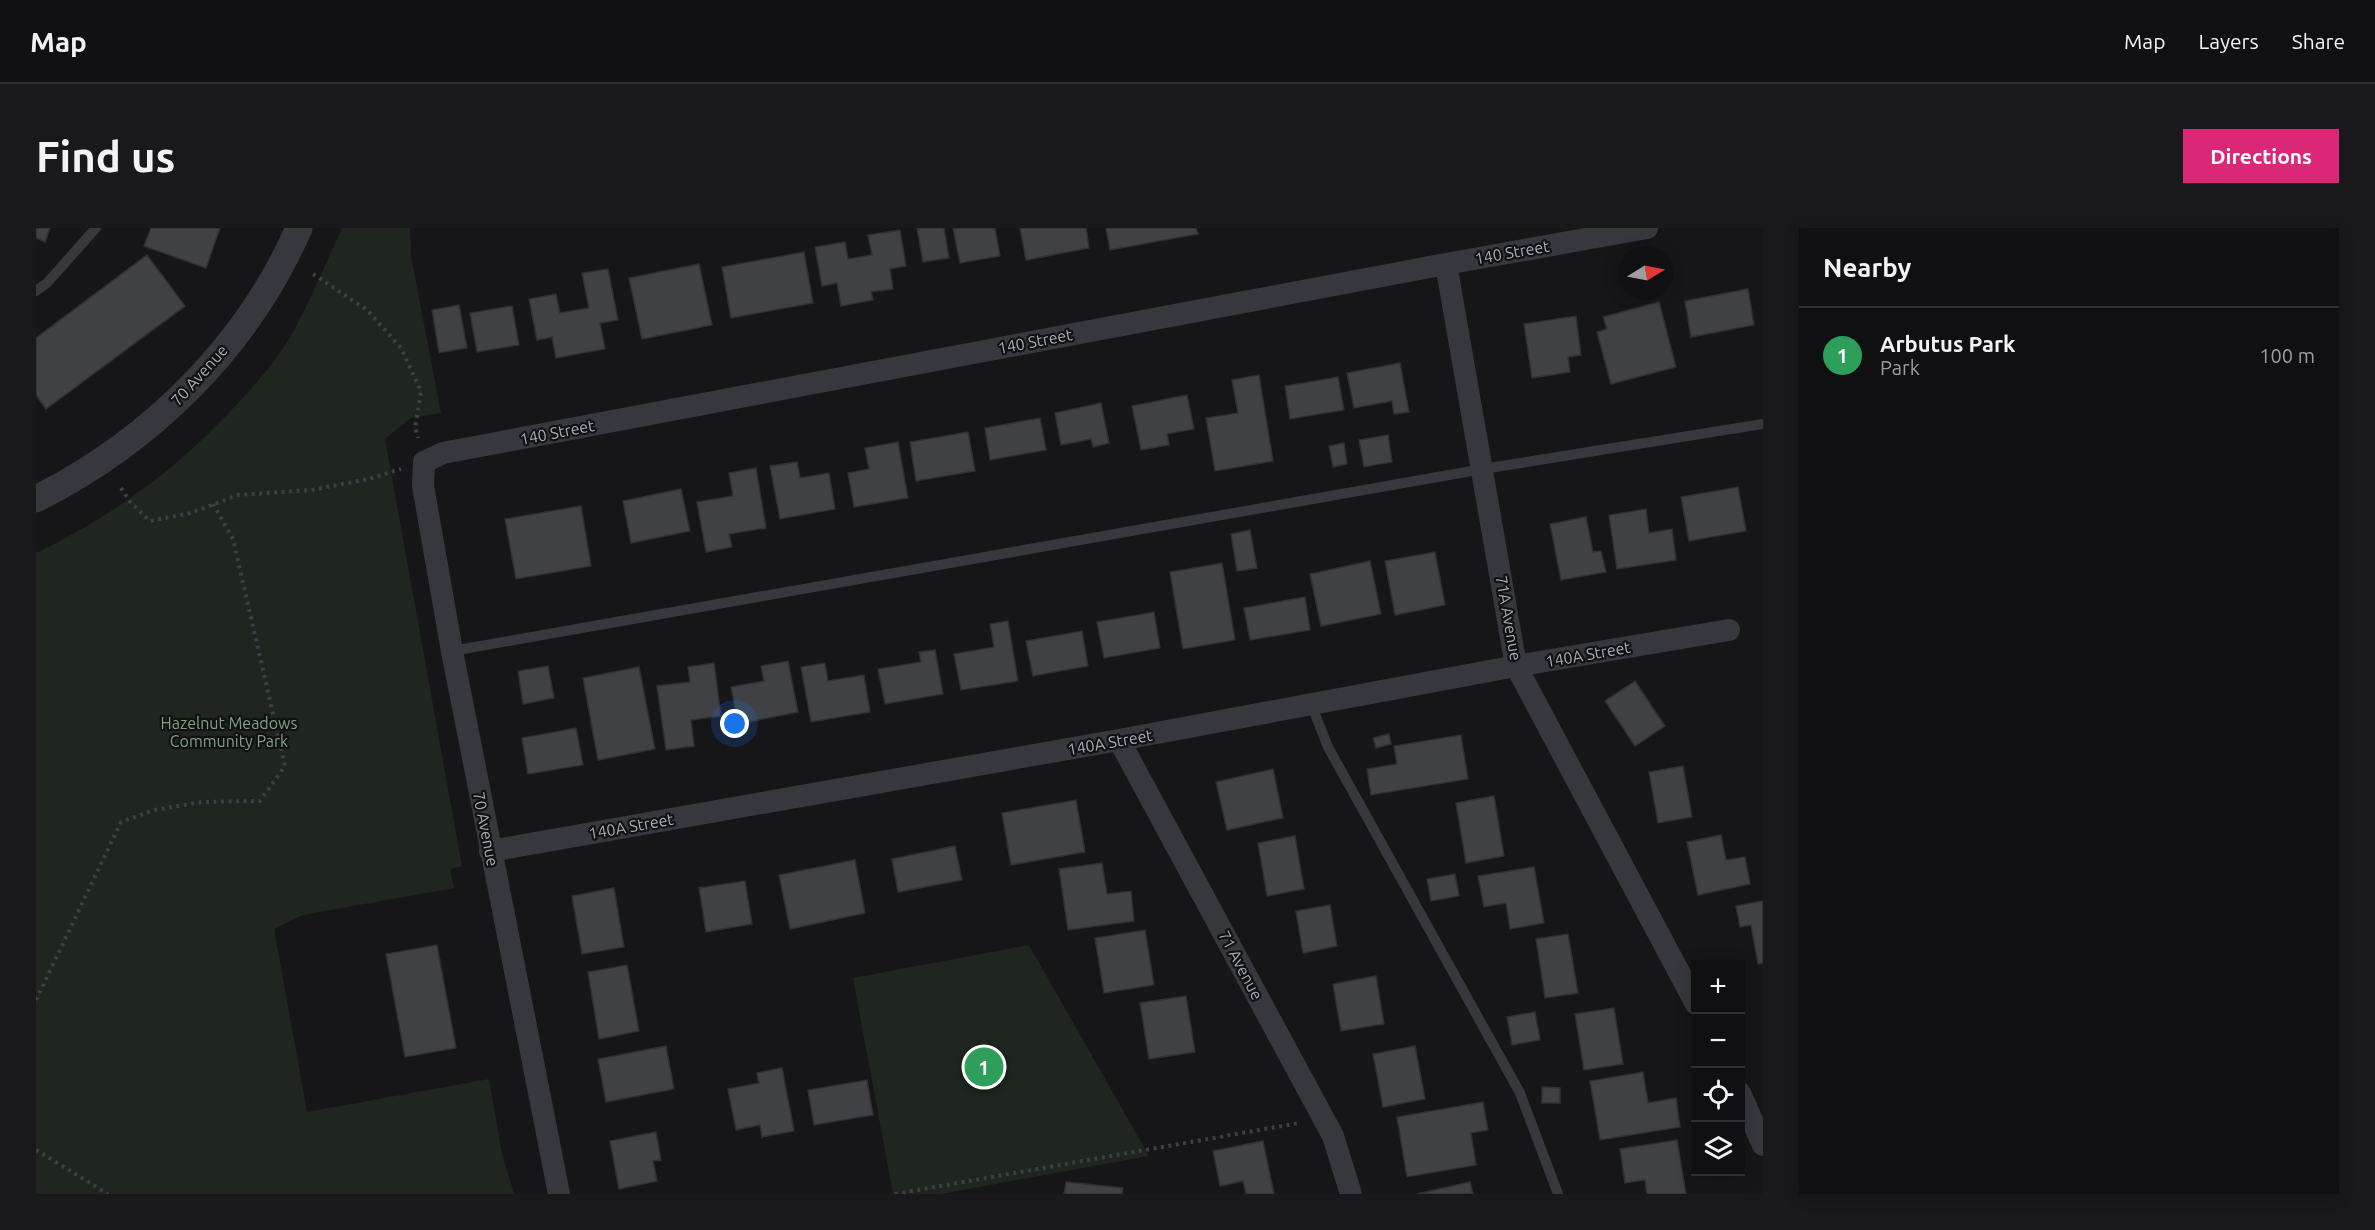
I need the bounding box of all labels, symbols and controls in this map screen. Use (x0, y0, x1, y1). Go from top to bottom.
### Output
text: Map (30, 26, 87, 57)
text: Map (2124, 29, 2165, 53)
text: Layers (2198, 29, 2259, 53)
text: Share (2292, 29, 2345, 53)
button: Directions (2183, 129, 2339, 183)
text: Find us (36, 133, 175, 180)
street label: 140 Street (1473, 236, 1551, 267)
north arrow (1619, 246, 1673, 300)
text: Nearby (1823, 253, 1911, 282)
street label: 140 Street (996, 325, 1074, 357)
text: Arbutus Park (1880, 331, 2015, 356)
street label: 70 Avenue (167, 341, 231, 409)
text: 1 (1837, 344, 1848, 367)
text: 100 m (2259, 344, 2315, 367)
text: Park (1880, 356, 1920, 379)
street label: 140 Street (518, 416, 596, 448)
street label: 71A Avenue (1493, 574, 1525, 662)
street label: 140A Street (1544, 638, 1633, 670)
your location (720, 709, 749, 738)
park label: Hazelnut Meadows Community Park (161, 714, 297, 750)
street label: 140A Street (1066, 726, 1155, 758)
street label: 70 Avenue (470, 790, 502, 868)
street label: 140A Street (587, 810, 676, 842)
street label: 71 Avenue (1215, 927, 1267, 1003)
map controls (1691, 960, 1745, 1176)
button: + (1691, 960, 1745, 1014)
button: − (1691, 1014, 1745, 1068)
pin: 1 (964, 1044, 1004, 1090)
button: locate (1691, 1068, 1745, 1122)
button: layers (1691, 1122, 1745, 1176)

